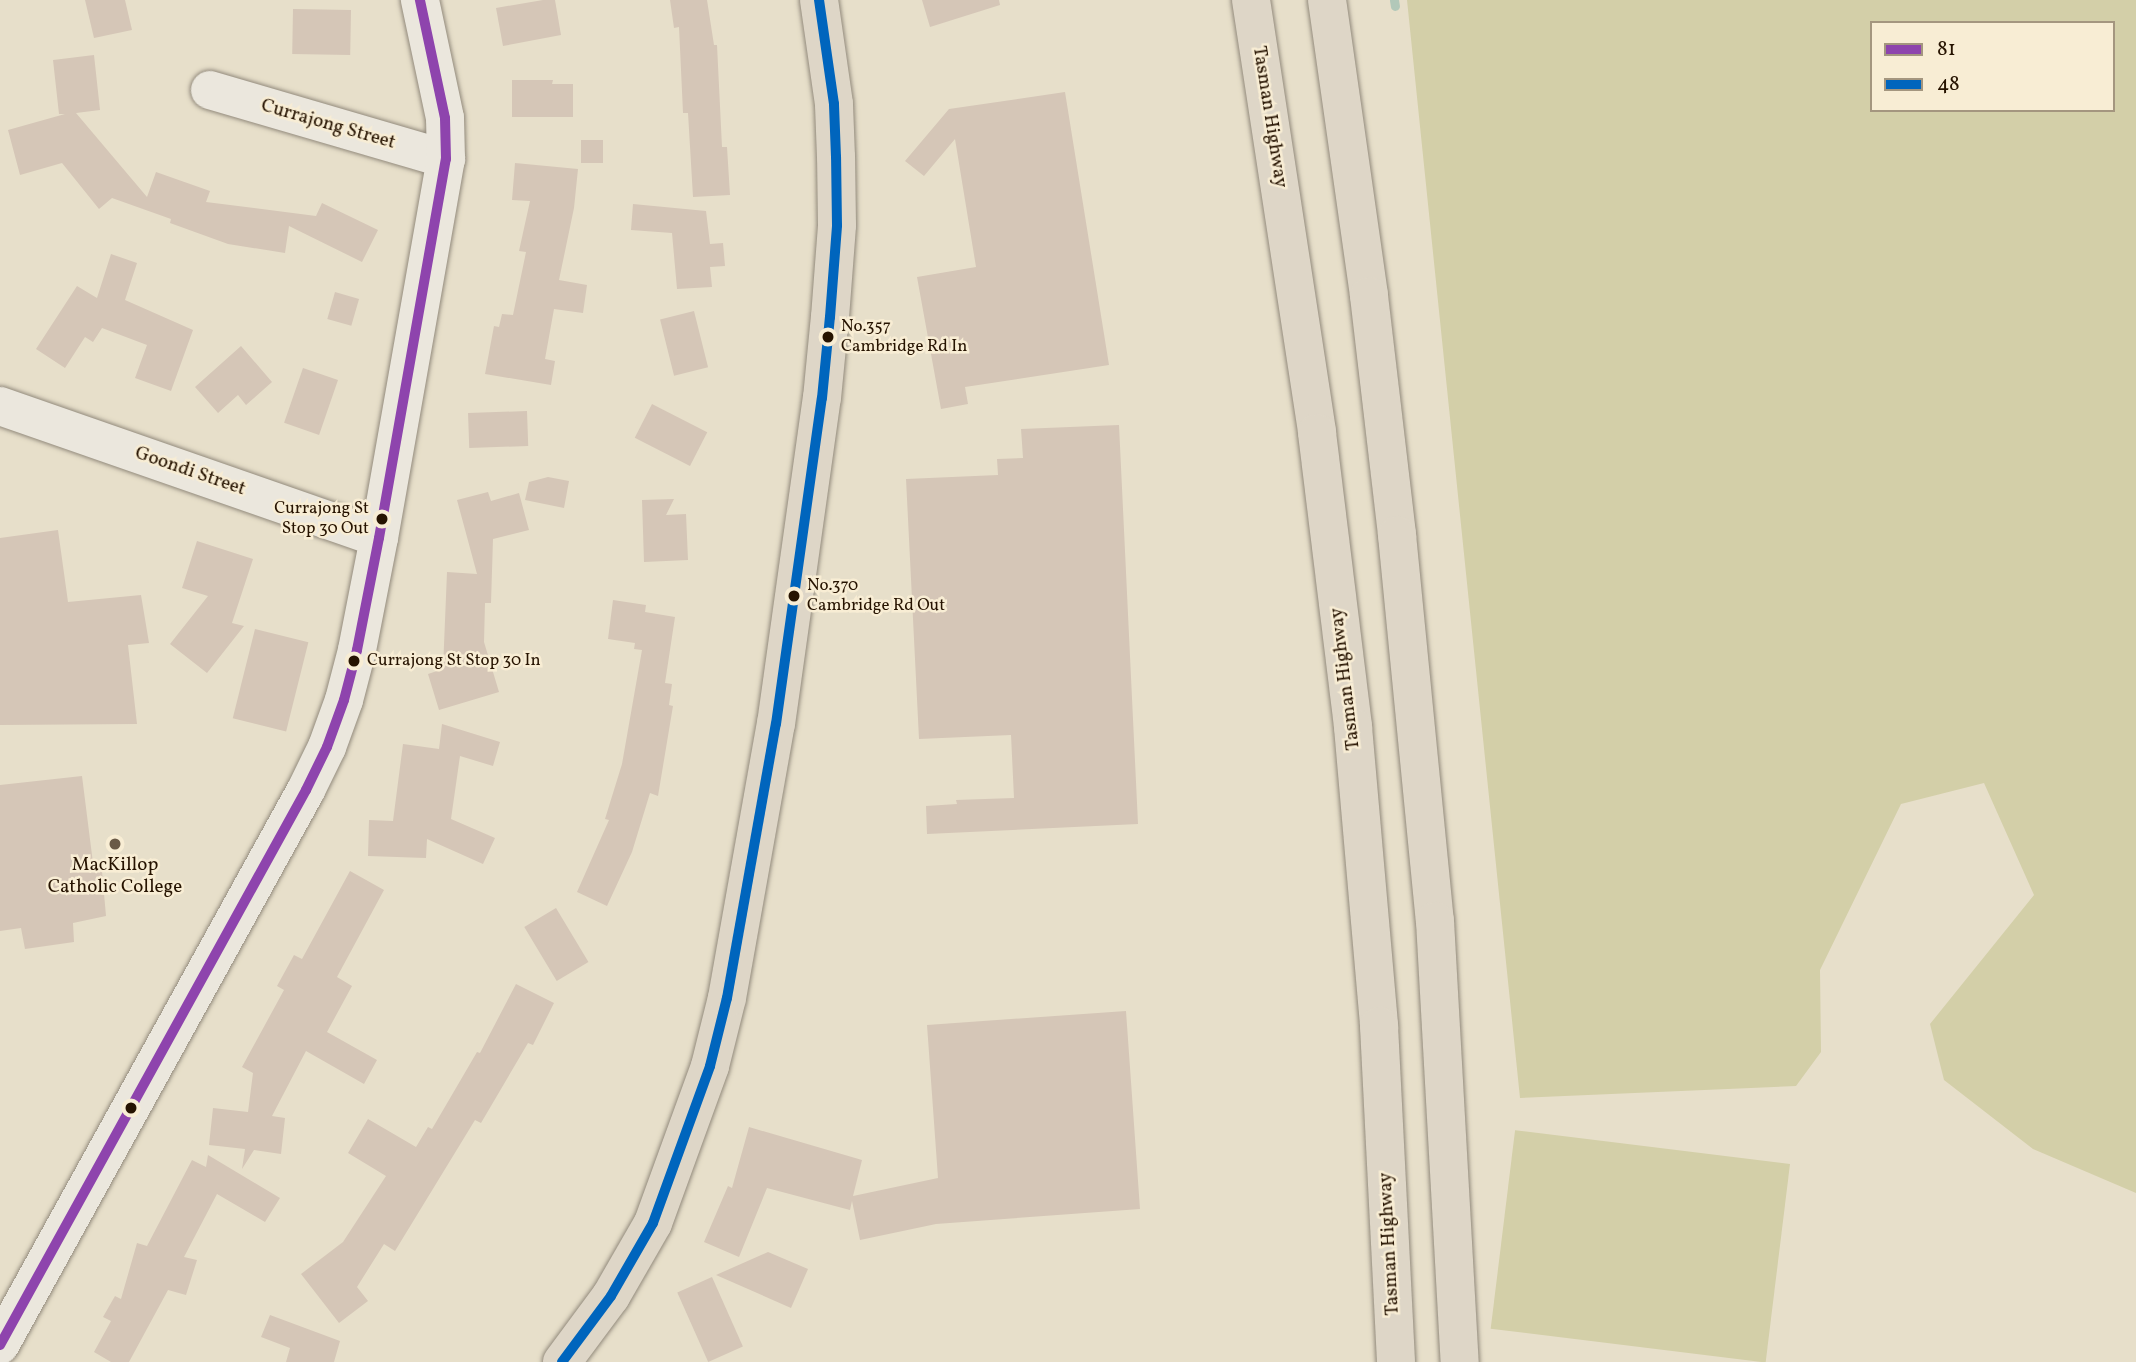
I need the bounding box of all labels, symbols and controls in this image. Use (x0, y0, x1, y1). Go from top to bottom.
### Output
legend (1870, 21, 2115, 112)
text: 81 (1937, 35, 1956, 64)
street label: Tasman Highway (1247, 45, 1291, 189)
text: 48 (1937, 70, 1960, 99)
street label: Currajong Street (258, 95, 398, 155)
place label: No.357 Cambridge Rd In (841, 317, 967, 357)
marker: No.357 Cambridge Rd In (821, 330, 835, 344)
street label: Goondi Street (132, 442, 248, 502)
place label: Currajong St Stop 30 Out (274, 499, 369, 539)
marker: Currajong St Stop 30 Out (375, 512, 389, 526)
place label: No.370 Cambridge Rd Out (807, 576, 945, 616)
marker: No.370 Cambridge Rd Out (787, 589, 801, 603)
street label: Tasman Highway (1326, 607, 1366, 751)
place label: Currajong St Stop 30 In (367, 651, 541, 671)
marker: Currajong St Stop 30 In (347, 654, 361, 668)
marker: MacKillop Catholic College (107, 836, 123, 852)
place label: MacKillop Catholic College (48, 855, 182, 899)
unlabelled marker (124, 1101, 138, 1115)
street label: Tasman Highway (1375, 1172, 1405, 1316)

